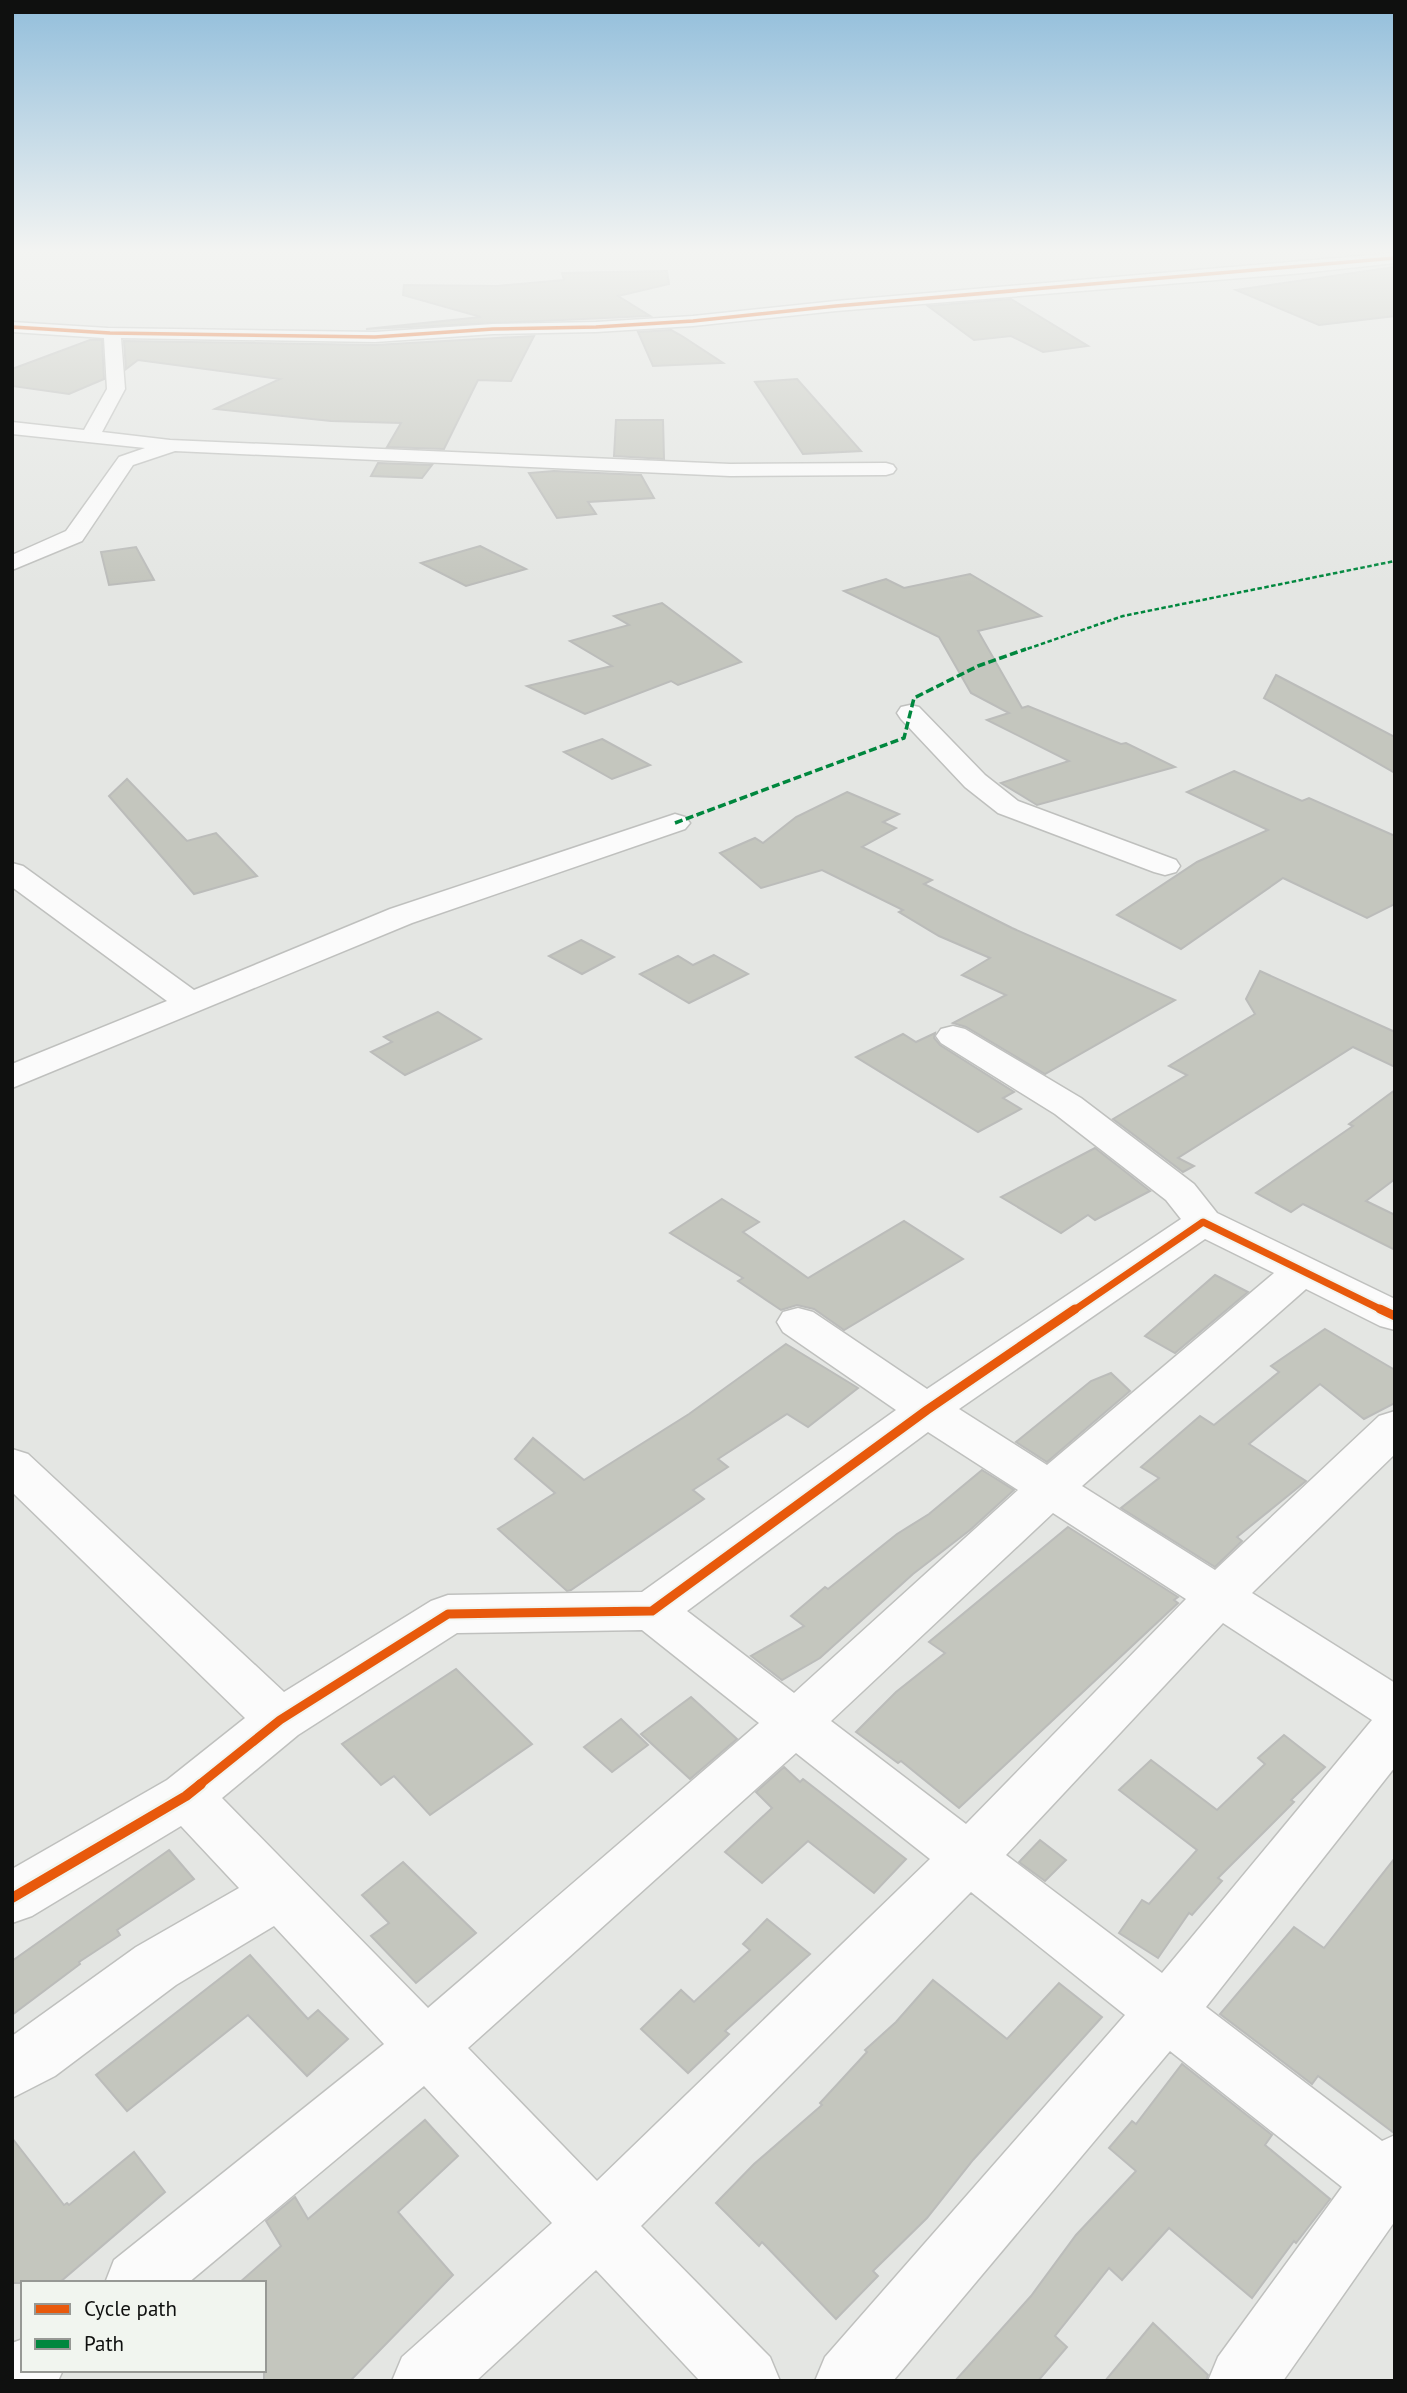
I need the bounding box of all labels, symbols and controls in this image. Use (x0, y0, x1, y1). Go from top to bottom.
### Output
legend (21, 2281, 266, 2372)
text: Cycle path (84, 2295, 177, 2322)
text: Path (84, 2330, 124, 2357)

